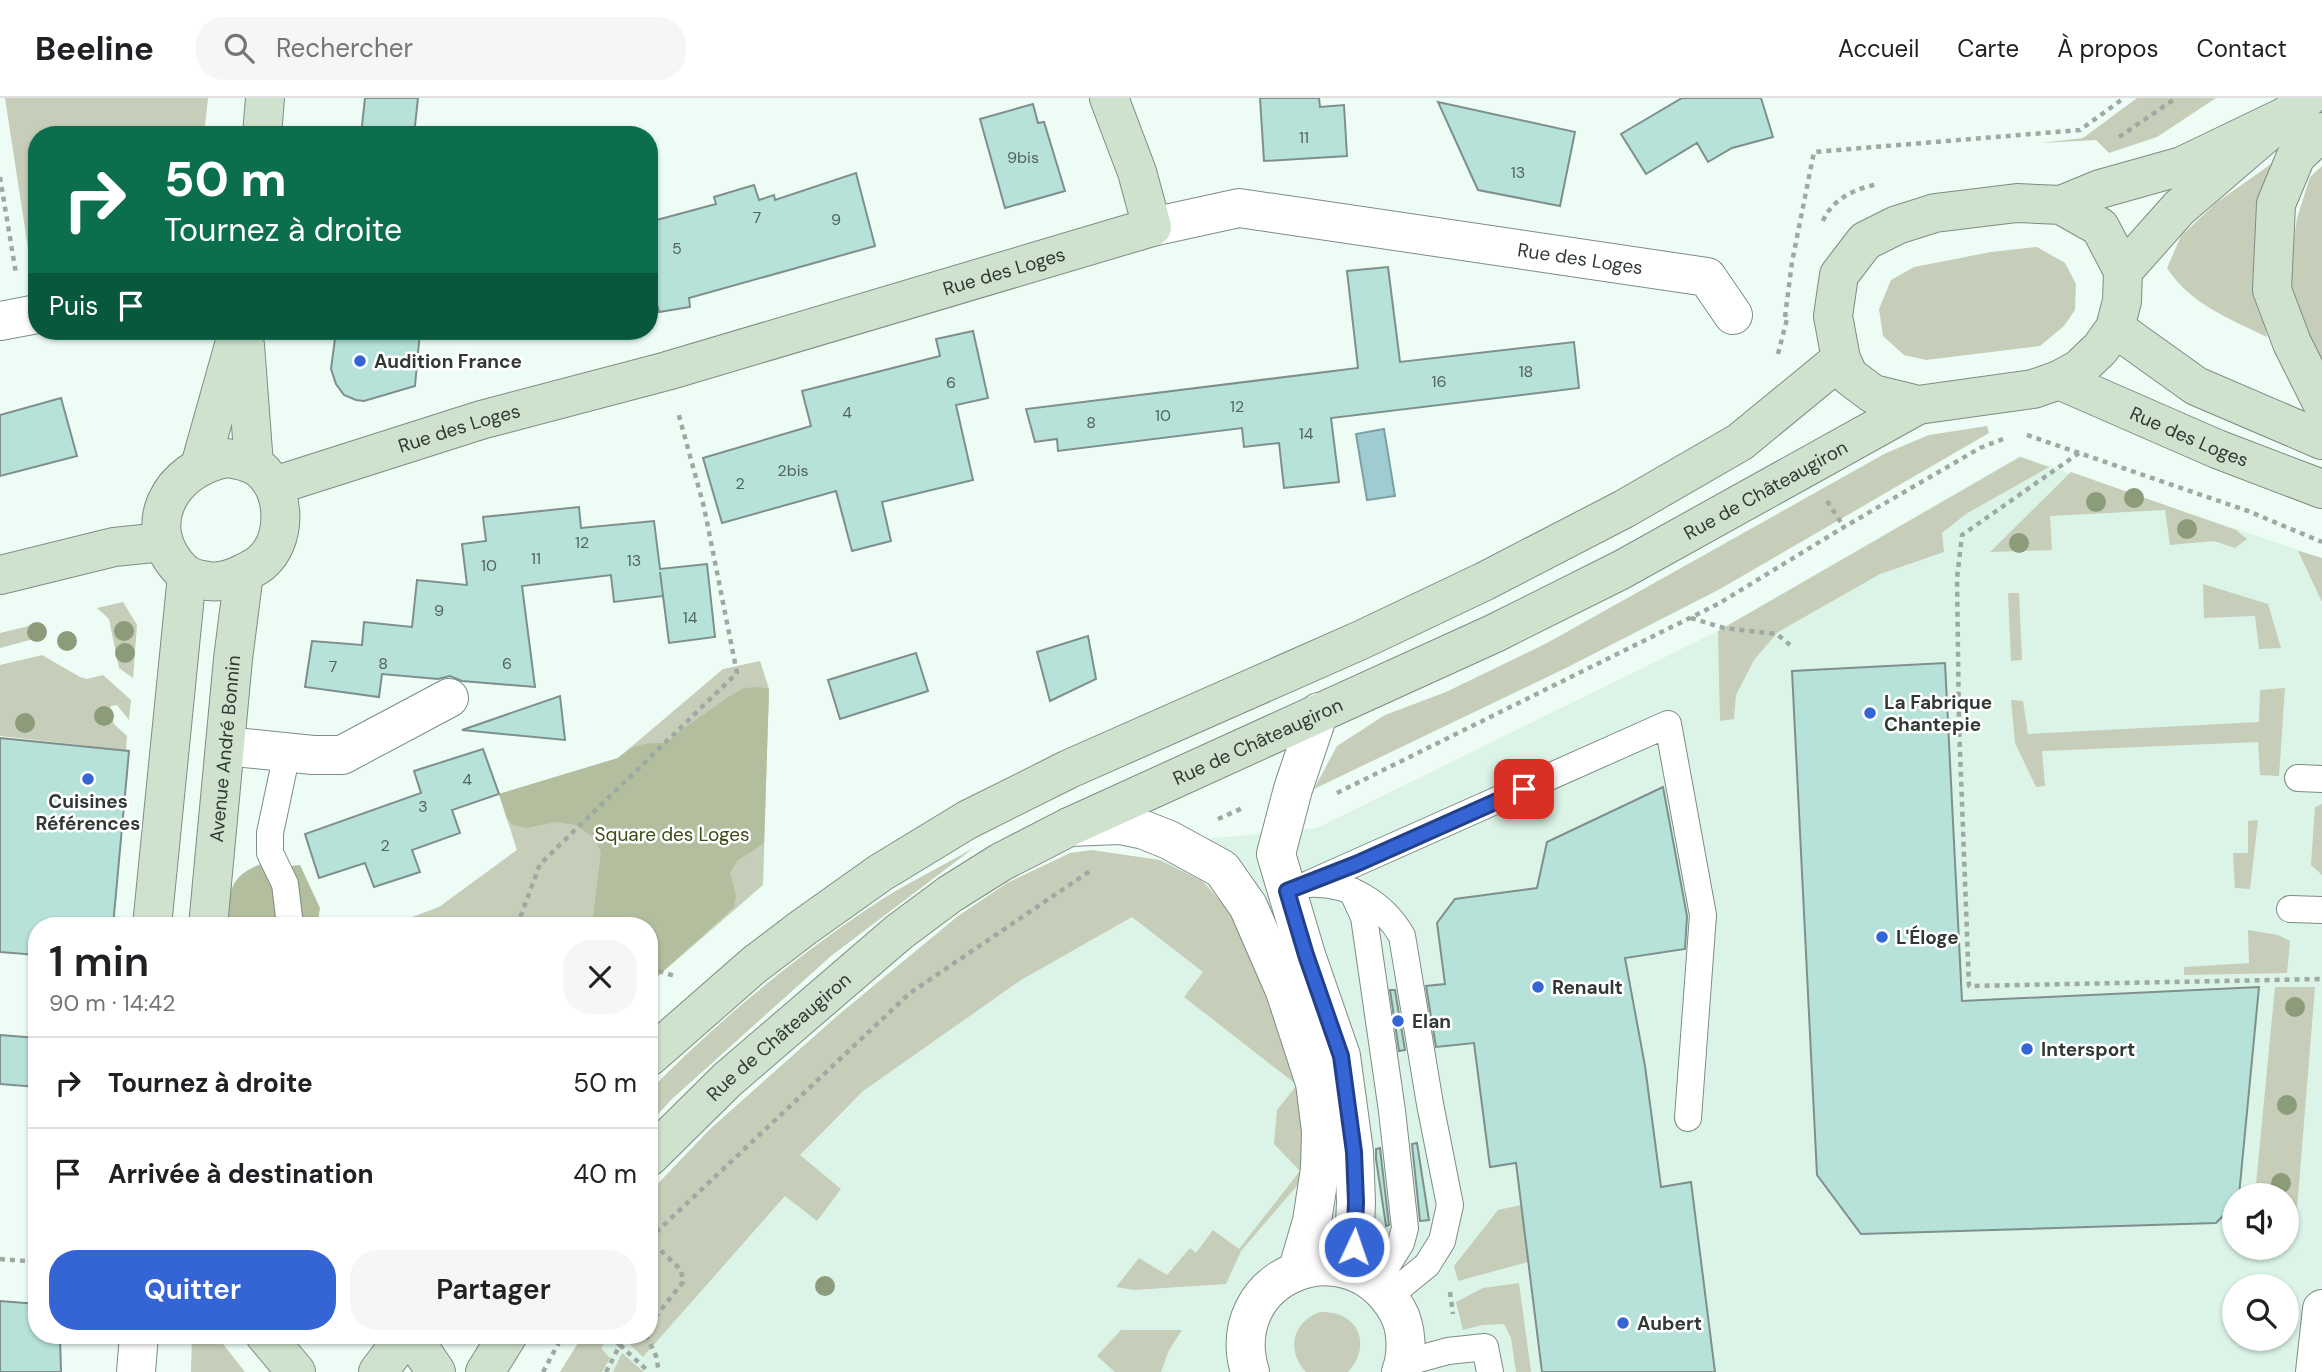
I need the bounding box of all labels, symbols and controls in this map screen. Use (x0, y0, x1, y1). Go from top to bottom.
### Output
search box (196, 17, 686, 80)
text: Beeline (35, 27, 154, 70)
icon: search (220, 29, 258, 67)
text: Rechercher (276, 31, 413, 65)
text: Accueil (1838, 33, 1919, 64)
text: Carte (1957, 33, 2019, 64)
text: À propos (2057, 33, 2159, 64)
text: Contact (2197, 33, 2287, 64)
house number: 11 (1299, 127, 1309, 148)
text: 50 m (164, 147, 287, 211)
house number: 9bis (1007, 147, 1039, 168)
icon: right (49, 154, 140, 245)
house number: 13 (1511, 162, 1525, 183)
house number: 7 (753, 207, 761, 228)
text: Tournez à droite (164, 209, 402, 251)
house number: 9 (831, 209, 841, 230)
street label: Rue des Loges (1516, 237, 1645, 280)
house number: 5 (672, 238, 682, 259)
street label: Rue des Loges (940, 241, 1068, 301)
icon: arrive (112, 287, 150, 325)
text: Puis (49, 289, 98, 323)
place label: Audition France (374, 349, 522, 374)
marker: Audition France (352, 353, 368, 369)
house number: 18 (1519, 361, 1533, 382)
house number: 16 (1431, 371, 1447, 392)
house number: 6 (946, 372, 956, 393)
house number: 12 (1230, 396, 1244, 417)
street label: Rue des Loges (395, 398, 523, 459)
street label: Rue des Loges (2126, 401, 2252, 473)
house number: 4 (842, 402, 852, 423)
house number: 10 (1155, 405, 1171, 426)
house number: 8 (1086, 412, 1096, 433)
house number: 14 (1299, 423, 1314, 444)
street label: Rue de Châteaugiron (1679, 435, 1852, 546)
house number: 2bis (777, 460, 809, 481)
house number: 2 (735, 473, 745, 494)
house number: 12 (575, 532, 589, 553)
house number: 11 (531, 548, 541, 569)
house number: 13 (627, 550, 641, 571)
house number: 10 (481, 555, 497, 576)
house number: 9 (434, 600, 444, 621)
house number: 14 (683, 607, 698, 628)
house number: 8 (378, 653, 388, 674)
house number: 6 (502, 653, 512, 674)
street label: Avenue André Bonnin (204, 654, 246, 843)
house number: 7 (329, 656, 337, 677)
place label: La Fabrique Chantepie (1884, 690, 1992, 737)
street label: Rue de Châteaugiron (1169, 692, 1347, 791)
marker: La Fabrique Chantepie (1862, 705, 1878, 721)
pin (1494, 759, 1554, 819)
house number: 4 (462, 769, 472, 790)
icon: arrive (1505, 770, 1543, 808)
marker: Cuisines Références (80, 771, 96, 787)
place label: Cuisines Références (36, 789, 140, 836)
house number: 3 (418, 796, 428, 817)
park label: Square des Loges (594, 822, 750, 847)
house number: 2 (380, 835, 390, 856)
place label: L'Éloge (1896, 925, 1959, 950)
marker: L'Éloge (1874, 929, 1890, 945)
text: 1 min (49, 934, 149, 989)
button: close (563, 940, 637, 1014)
street label: Rue de Châteaugiron (701, 967, 856, 1106)
place label: Renault (1552, 975, 1623, 1000)
marker: Renault (1530, 979, 1546, 995)
text: 90 m · 14:42 (49, 988, 176, 1018)
place label: Elan (1412, 1009, 1451, 1034)
marker: Elan (1390, 1013, 1406, 1029)
place label: Intersport (2041, 1037, 2135, 1062)
marker: Intersport (2019, 1041, 2035, 1057)
icon: right (49, 1064, 87, 1102)
text: Tournez à droite (108, 1066, 313, 1100)
text: 50 m (573, 1066, 637, 1100)
icon: arrive (49, 1155, 87, 1193)
text: Arrivée à destination (108, 1157, 374, 1191)
text: 40 m (573, 1157, 637, 1191)
map controls (2222, 1183, 2299, 1351)
button: sound (2222, 1183, 2299, 1260)
position arrow (1317, 1210, 1391, 1284)
button: Quitter (49, 1250, 336, 1330)
button: Partager (350, 1250, 637, 1330)
button: search (2222, 1274, 2299, 1351)
place label: Aubert (1637, 1311, 1702, 1336)
marker: Aubert (1615, 1315, 1631, 1331)

